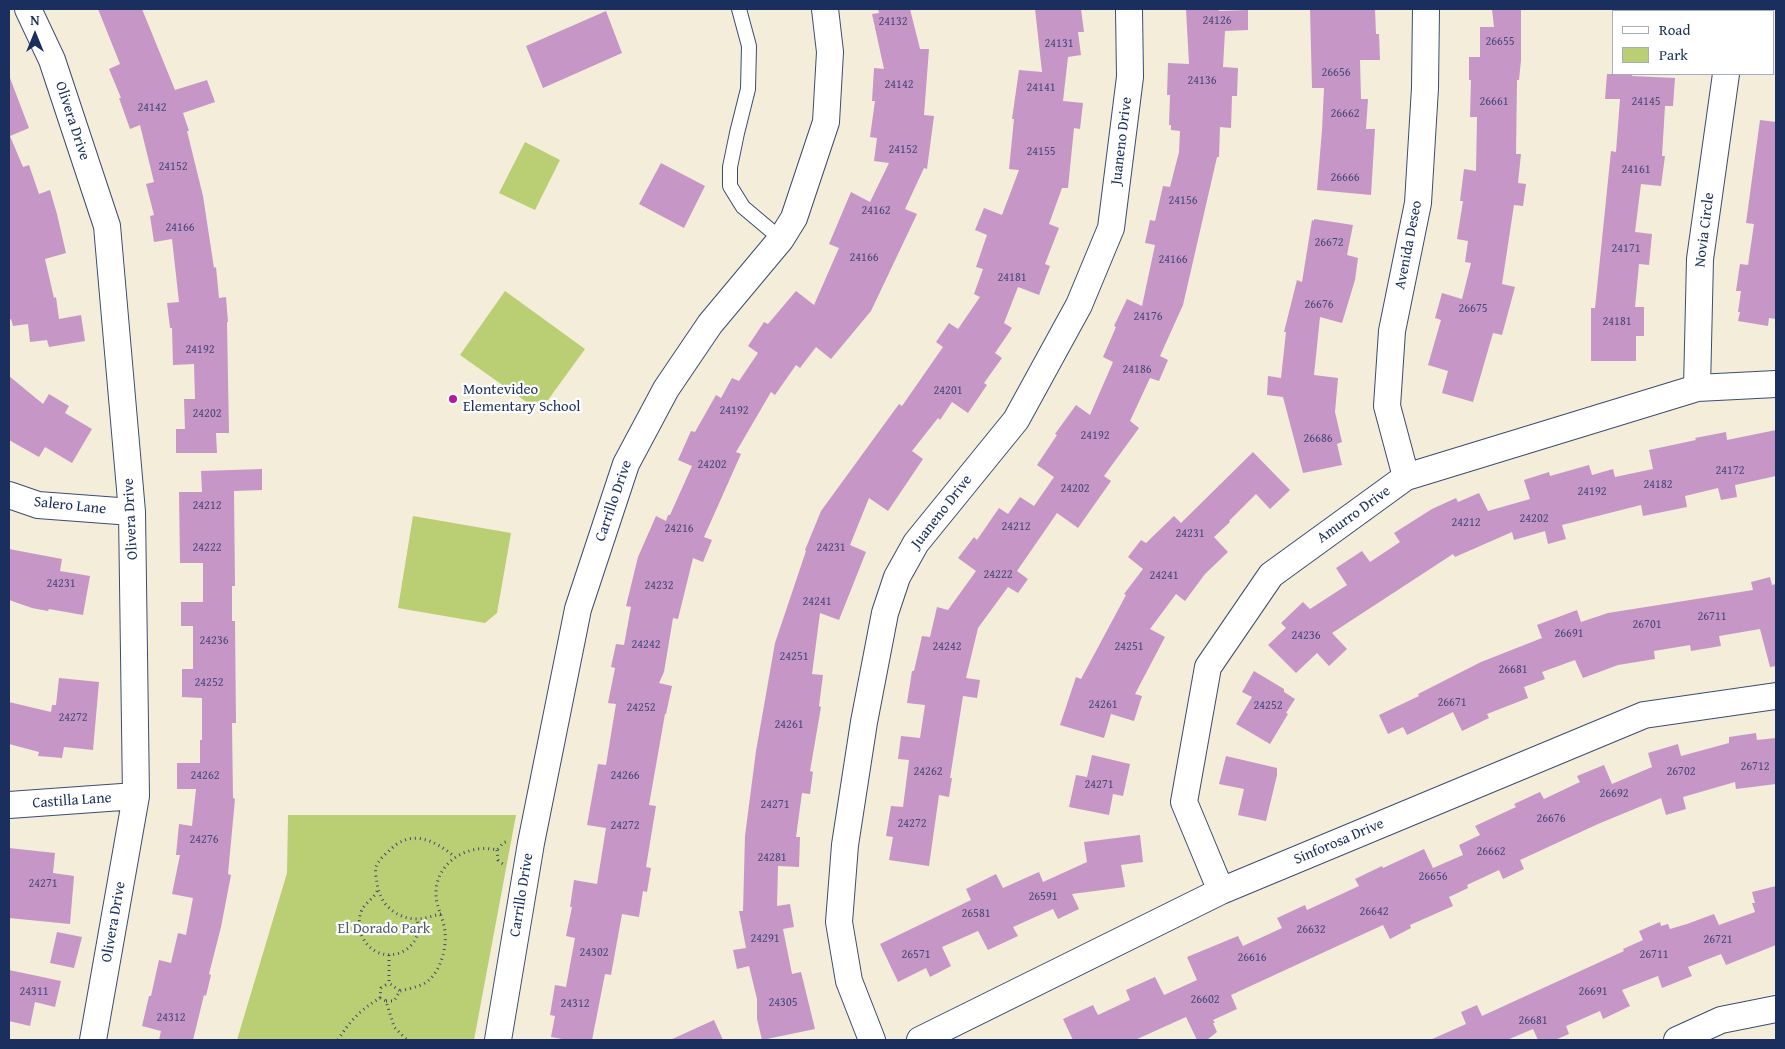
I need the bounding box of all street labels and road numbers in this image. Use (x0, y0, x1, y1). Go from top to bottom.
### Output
street label: Olivera Drive (51, 79, 93, 163)
street label: Juaneno Drive (1108, 96, 1136, 186)
street label: Novia Circle (1691, 192, 1719, 268)
street label: Avenida Deseo (1392, 199, 1426, 291)
street label: Carrillo Drive (592, 458, 636, 544)
street label: Juaneno Drive (908, 472, 976, 552)
street label: Olivera Drive (120, 478, 142, 560)
street label: Amurro Drive (1314, 482, 1394, 548)
street label: Salero Lane (33, 493, 107, 519)
street label: Castilla Lane (32, 789, 112, 813)
street label: Sinforosa Drive (1291, 815, 1387, 869)
street label: Carrillo Drive (506, 852, 538, 938)
street label: Olivera Drive (98, 880, 130, 964)

